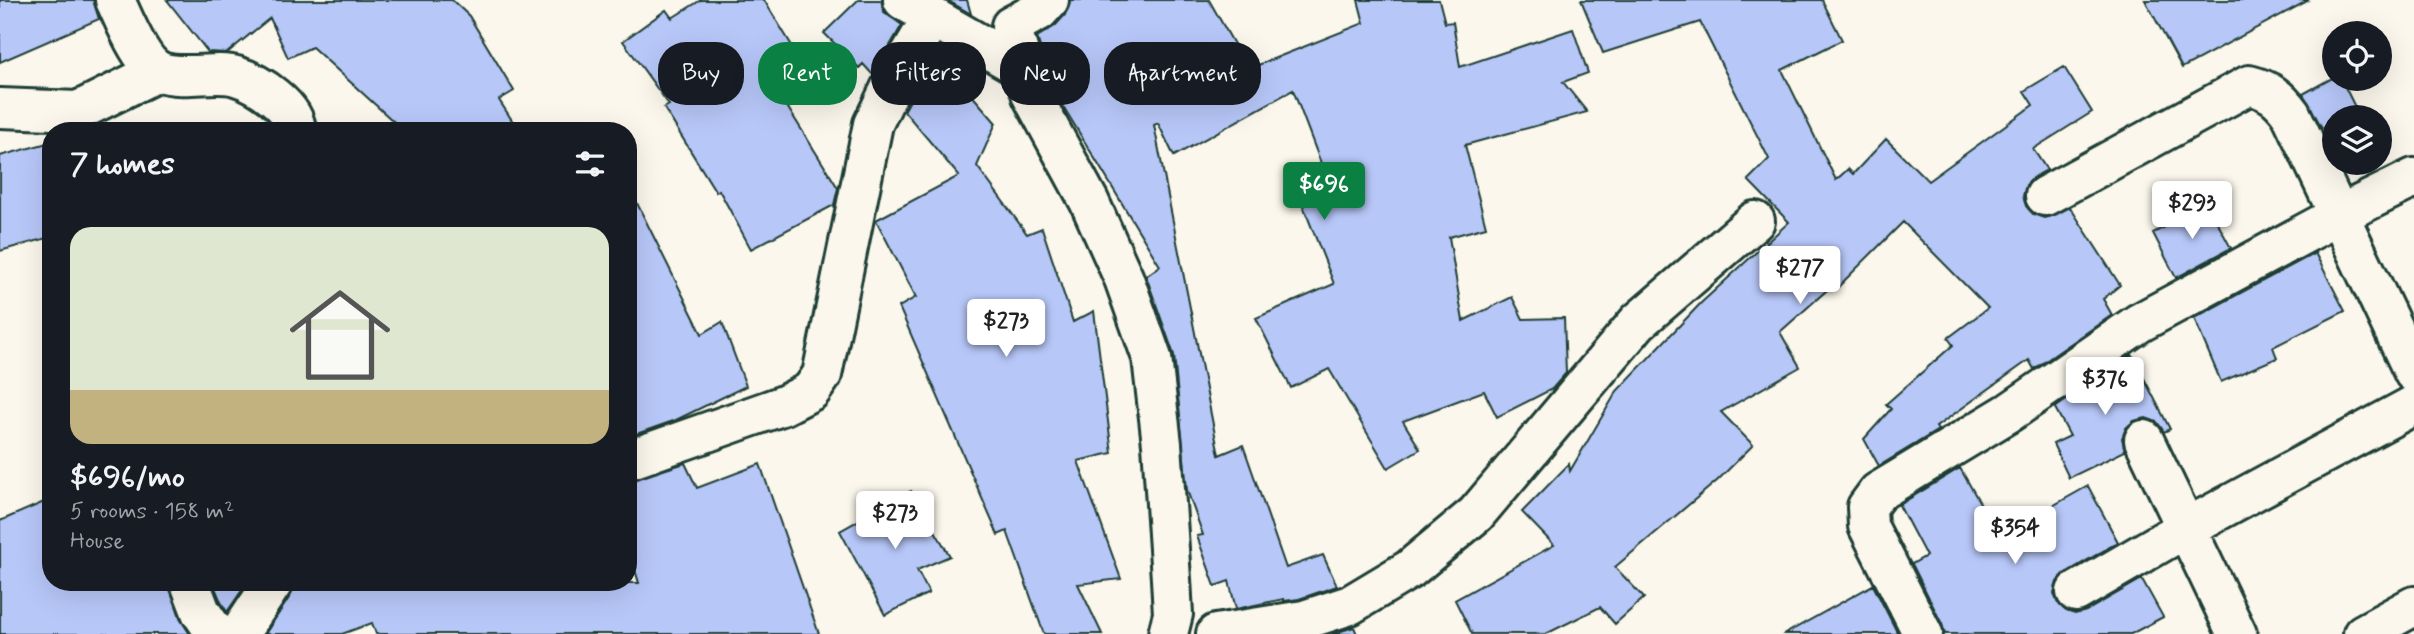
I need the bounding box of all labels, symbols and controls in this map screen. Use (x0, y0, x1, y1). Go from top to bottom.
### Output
map controls (2322, 21, 2392, 175)
button: locate (2322, 21, 2392, 91)
chip: Buy (658, 42, 744, 105)
chip: Rent (758, 42, 857, 105)
chip: Filters (871, 42, 986, 105)
chip: New (1000, 42, 1090, 105)
chip: Apartment (1104, 42, 1261, 105)
button: layers (2322, 105, 2392, 175)
text: 7 homes (70, 145, 175, 184)
icon: filters (571, 145, 609, 183)
pin: $696 (1283, 162, 1365, 222)
text: $696 (1299, 170, 1349, 200)
pin: $293 (2151, 182, 2233, 241)
text: $293 (2168, 189, 2216, 219)
pin: $277 (1759, 246, 1841, 306)
text: $277 (1775, 254, 1825, 284)
icon: home (277, 272, 403, 398)
pin: $273 (965, 300, 1047, 359)
text: $273 (983, 307, 1029, 337)
pin: $376 (2064, 358, 2146, 417)
text: $376 (2082, 365, 2128, 395)
text: $696/mo (70, 458, 185, 497)
pin: $273 (854, 491, 936, 551)
text: 5 rooms · 158 m² (70, 497, 234, 527)
text: $273 (872, 499, 918, 529)
pin: $354 (1974, 506, 2056, 566)
text: $354 (1990, 514, 2040, 544)
text: House (70, 527, 124, 557)

